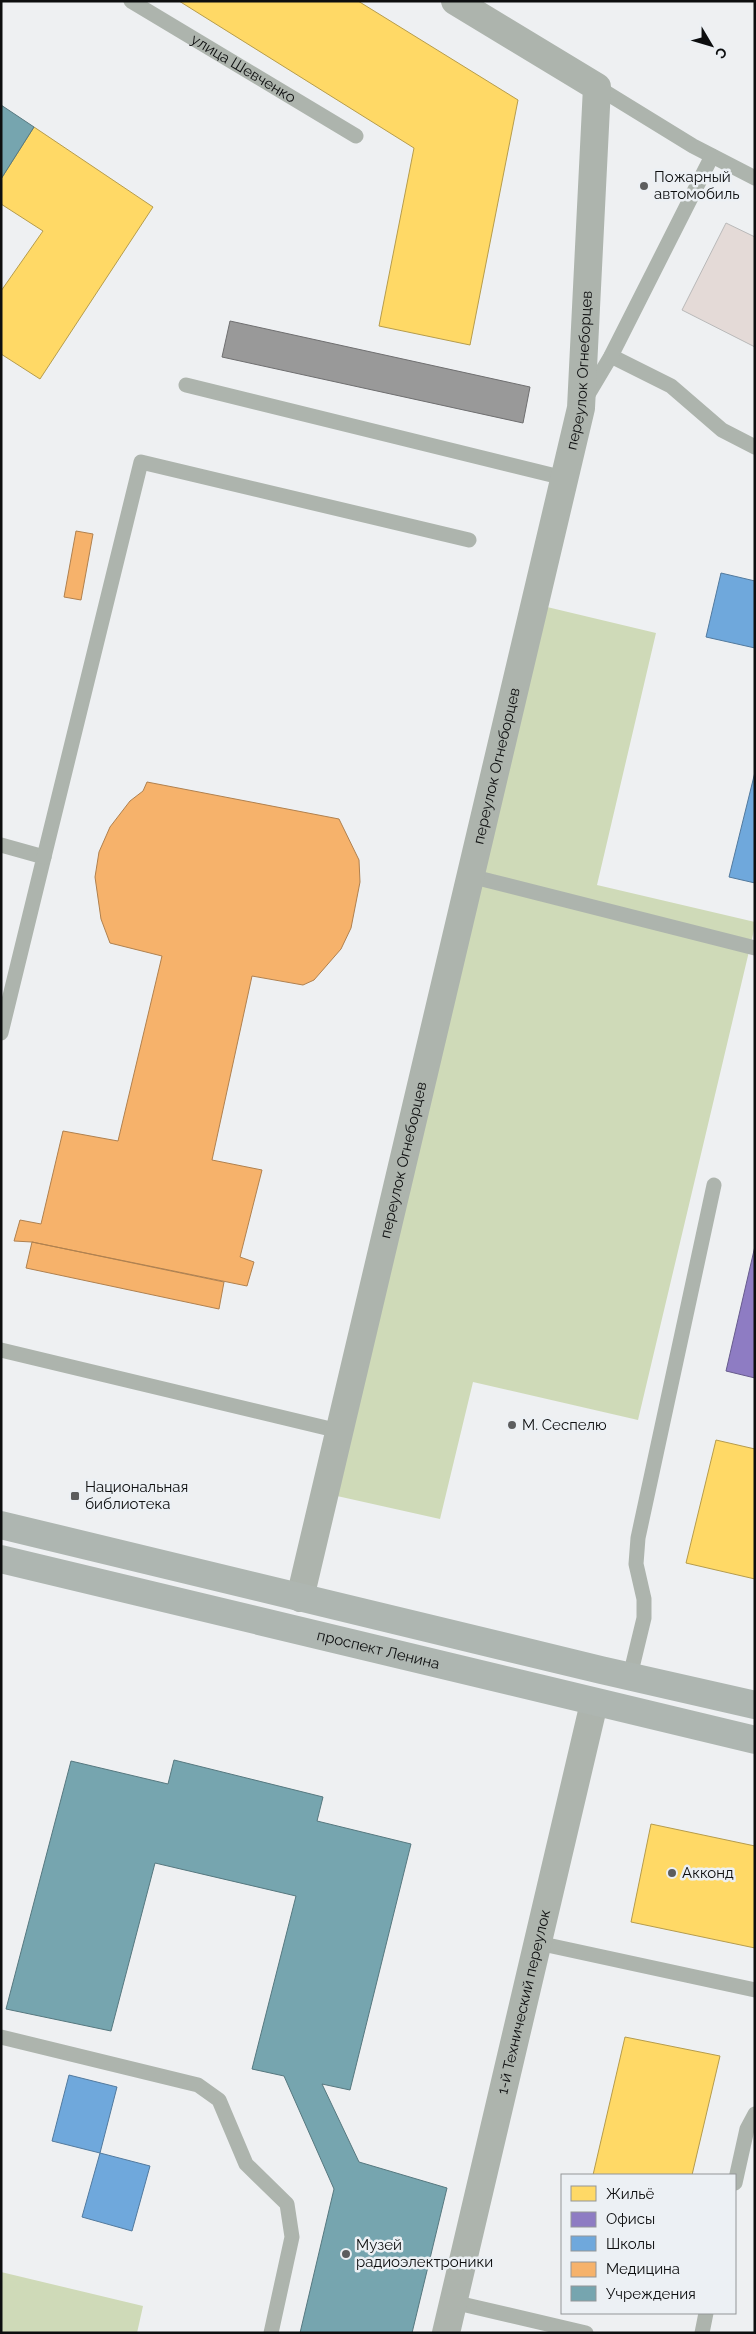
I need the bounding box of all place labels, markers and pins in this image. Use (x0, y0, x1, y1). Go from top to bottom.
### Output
place label: Пожарный автомобиль (654, 168, 740, 203)
marker: Пожарный автомобиль (638, 180, 650, 192)
place label: М. Сеспелю (522, 1416, 607, 1434)
marker: М. Сеспелю (506, 1419, 518, 1431)
place label: Национальная библиотека (85, 1478, 188, 1513)
marker: Национальная библиотека (69, 1490, 81, 1502)
place label: Акконд (682, 1864, 734, 1882)
marker: Акконд (666, 1867, 678, 1879)
place label: Музей радиоэлектроники (356, 2236, 493, 2271)
marker: Музей радиоэлектроники (340, 2248, 352, 2260)

